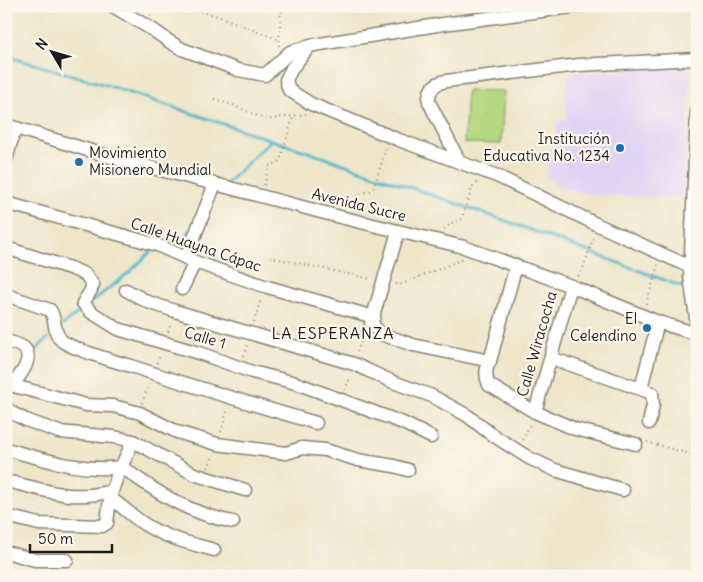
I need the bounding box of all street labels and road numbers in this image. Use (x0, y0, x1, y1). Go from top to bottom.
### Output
street label: Avenida Sucre (310, 184, 408, 225)
street label: Calle Huayna Cápac (128, 213, 264, 276)
street label: Calle Wiracocha (512, 288, 561, 399)
street label: Calle 1 (182, 322, 228, 353)

